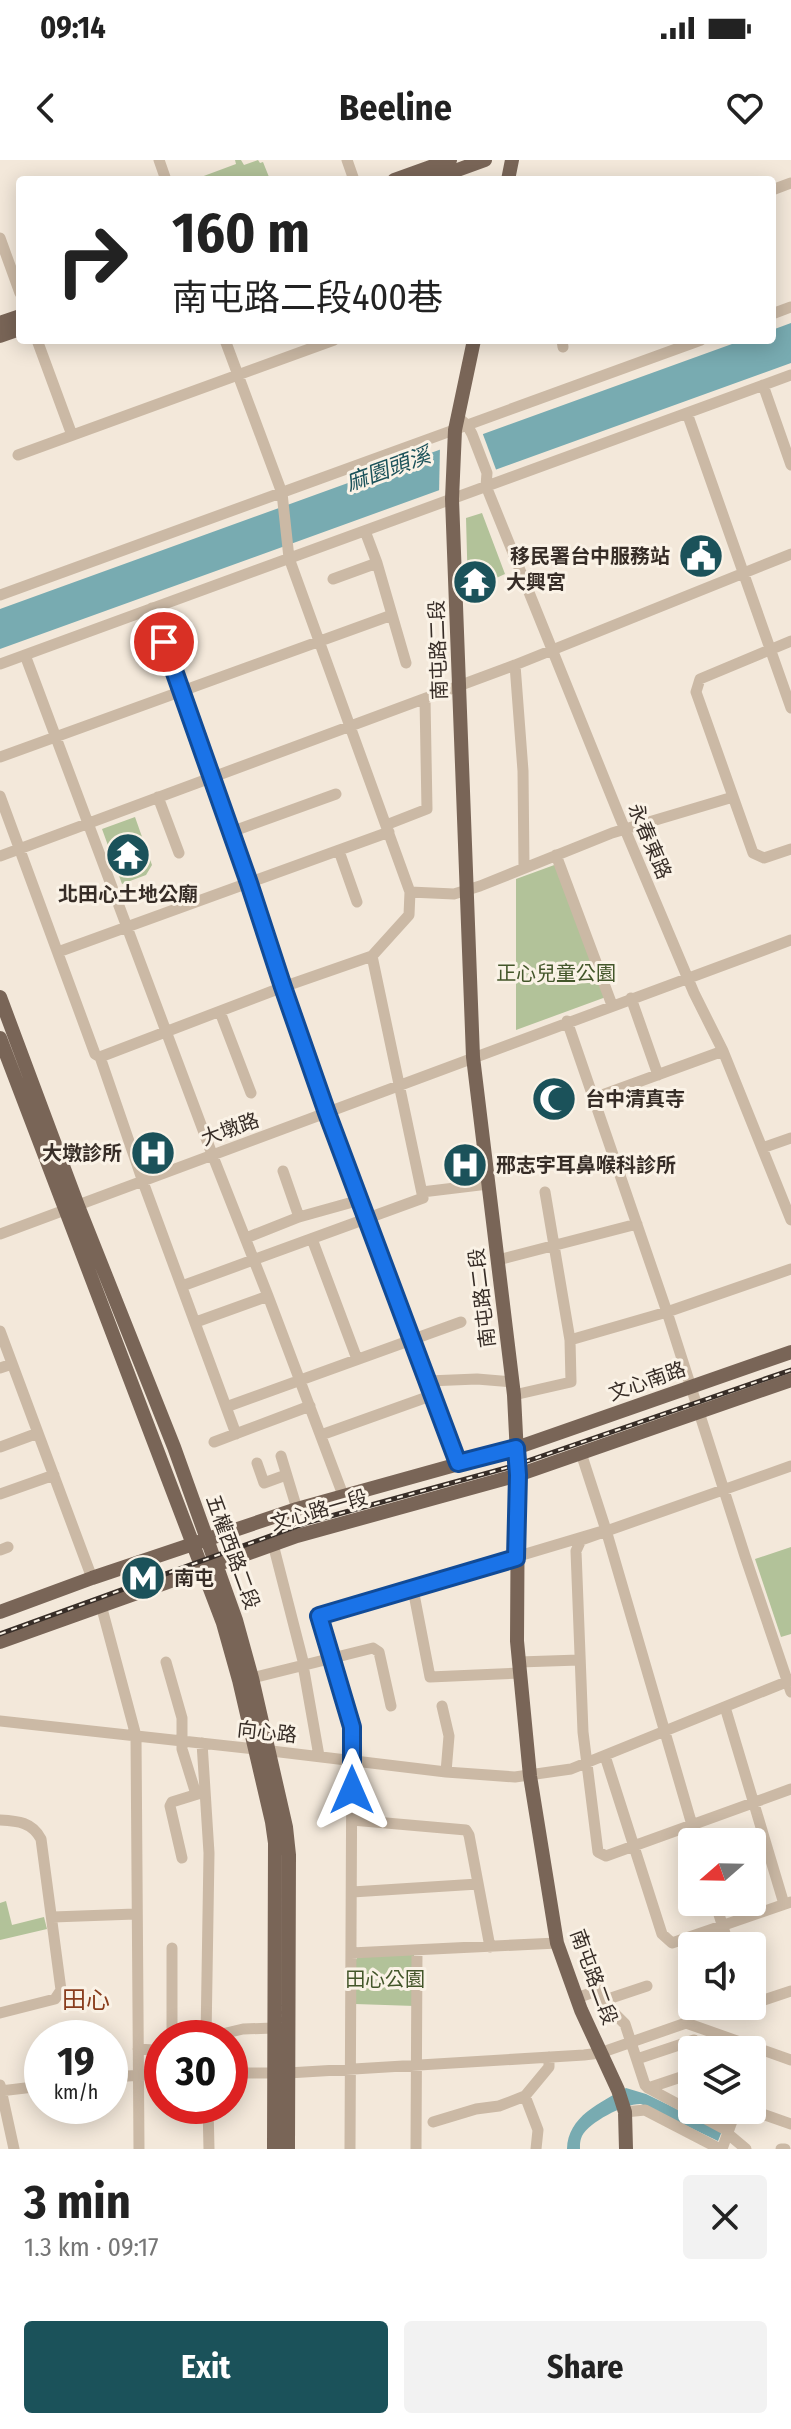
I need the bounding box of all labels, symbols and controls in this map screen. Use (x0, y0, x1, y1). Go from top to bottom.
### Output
text: 09:14 (40, 10, 106, 46)
icon: back (24, 86, 68, 130)
text: Beeline (339, 86, 452, 130)
icon: heart (723, 86, 767, 130)
text: 160 m (172, 200, 310, 267)
icon: right (40, 208, 144, 312)
text: 南屯路二段400巷 (172, 276, 443, 320)
water label: 麻園頭溪 (342, 440, 437, 497)
public building icon: 移民署台中服務站 (677, 532, 725, 580)
place label: 移民署台中服務站 (510, 544, 670, 568)
temple icon: 大興宮 (451, 558, 499, 606)
place label: 大興宮 (506, 570, 566, 594)
street label: 南屯路二段 (424, 600, 452, 700)
pin (130, 608, 198, 676)
icon: arrive (142, 620, 186, 664)
street label: 永春東路 (623, 799, 677, 883)
temple icon: 北田心土地公廟 (104, 831, 152, 879)
place label: 北田心土地公廟 (58, 882, 198, 906)
park label: 正心兒童公園 (496, 961, 616, 985)
mosque icon: 台中清真寺 (530, 1075, 578, 1123)
place label: 台中清真寺 (585, 1087, 685, 1111)
street label: 大墩路 (198, 1107, 262, 1151)
hospital icon: 大墩診所 (129, 1129, 177, 1177)
place label: 大墩診所 (42, 1141, 122, 1165)
hospital icon: 邢志宇耳鼻喉科診所 (441, 1141, 489, 1189)
place label: 邢志宇耳鼻喉科診所 (496, 1153, 676, 1177)
street label: 南屯路二段 (464, 1247, 500, 1349)
street label: 文心南路 (605, 1357, 689, 1405)
street label: 文心路一段 (268, 1485, 370, 1535)
street label: 五權西路二段 (201, 1492, 265, 1612)
metro station icon: 南屯 (119, 1554, 167, 1602)
place label: 南屯 (174, 1566, 214, 1590)
street label: 向心路 (236, 1717, 298, 1747)
position arrow (310, 1748, 394, 1832)
north arrow (678, 1828, 766, 1916)
map controls (678, 1828, 766, 2124)
street label: 南屯路二段 (566, 1926, 622, 2028)
button: sound (678, 1932, 766, 2020)
park label: 田心公園 (345, 1967, 425, 1991)
district label: 田心 (62, 1986, 110, 2014)
speed limit sign: 30 (144, 2020, 248, 2124)
button: layers (678, 2036, 766, 2124)
text: 19 (57, 2038, 95, 2086)
text: km/h (54, 2080, 98, 2104)
text: 3 min (24, 2173, 131, 2231)
button: close (683, 2175, 767, 2259)
text: 1.3 km · 09:17 (24, 2232, 159, 2263)
button: Exit (24, 2321, 388, 2413)
button: Share (404, 2321, 767, 2413)

